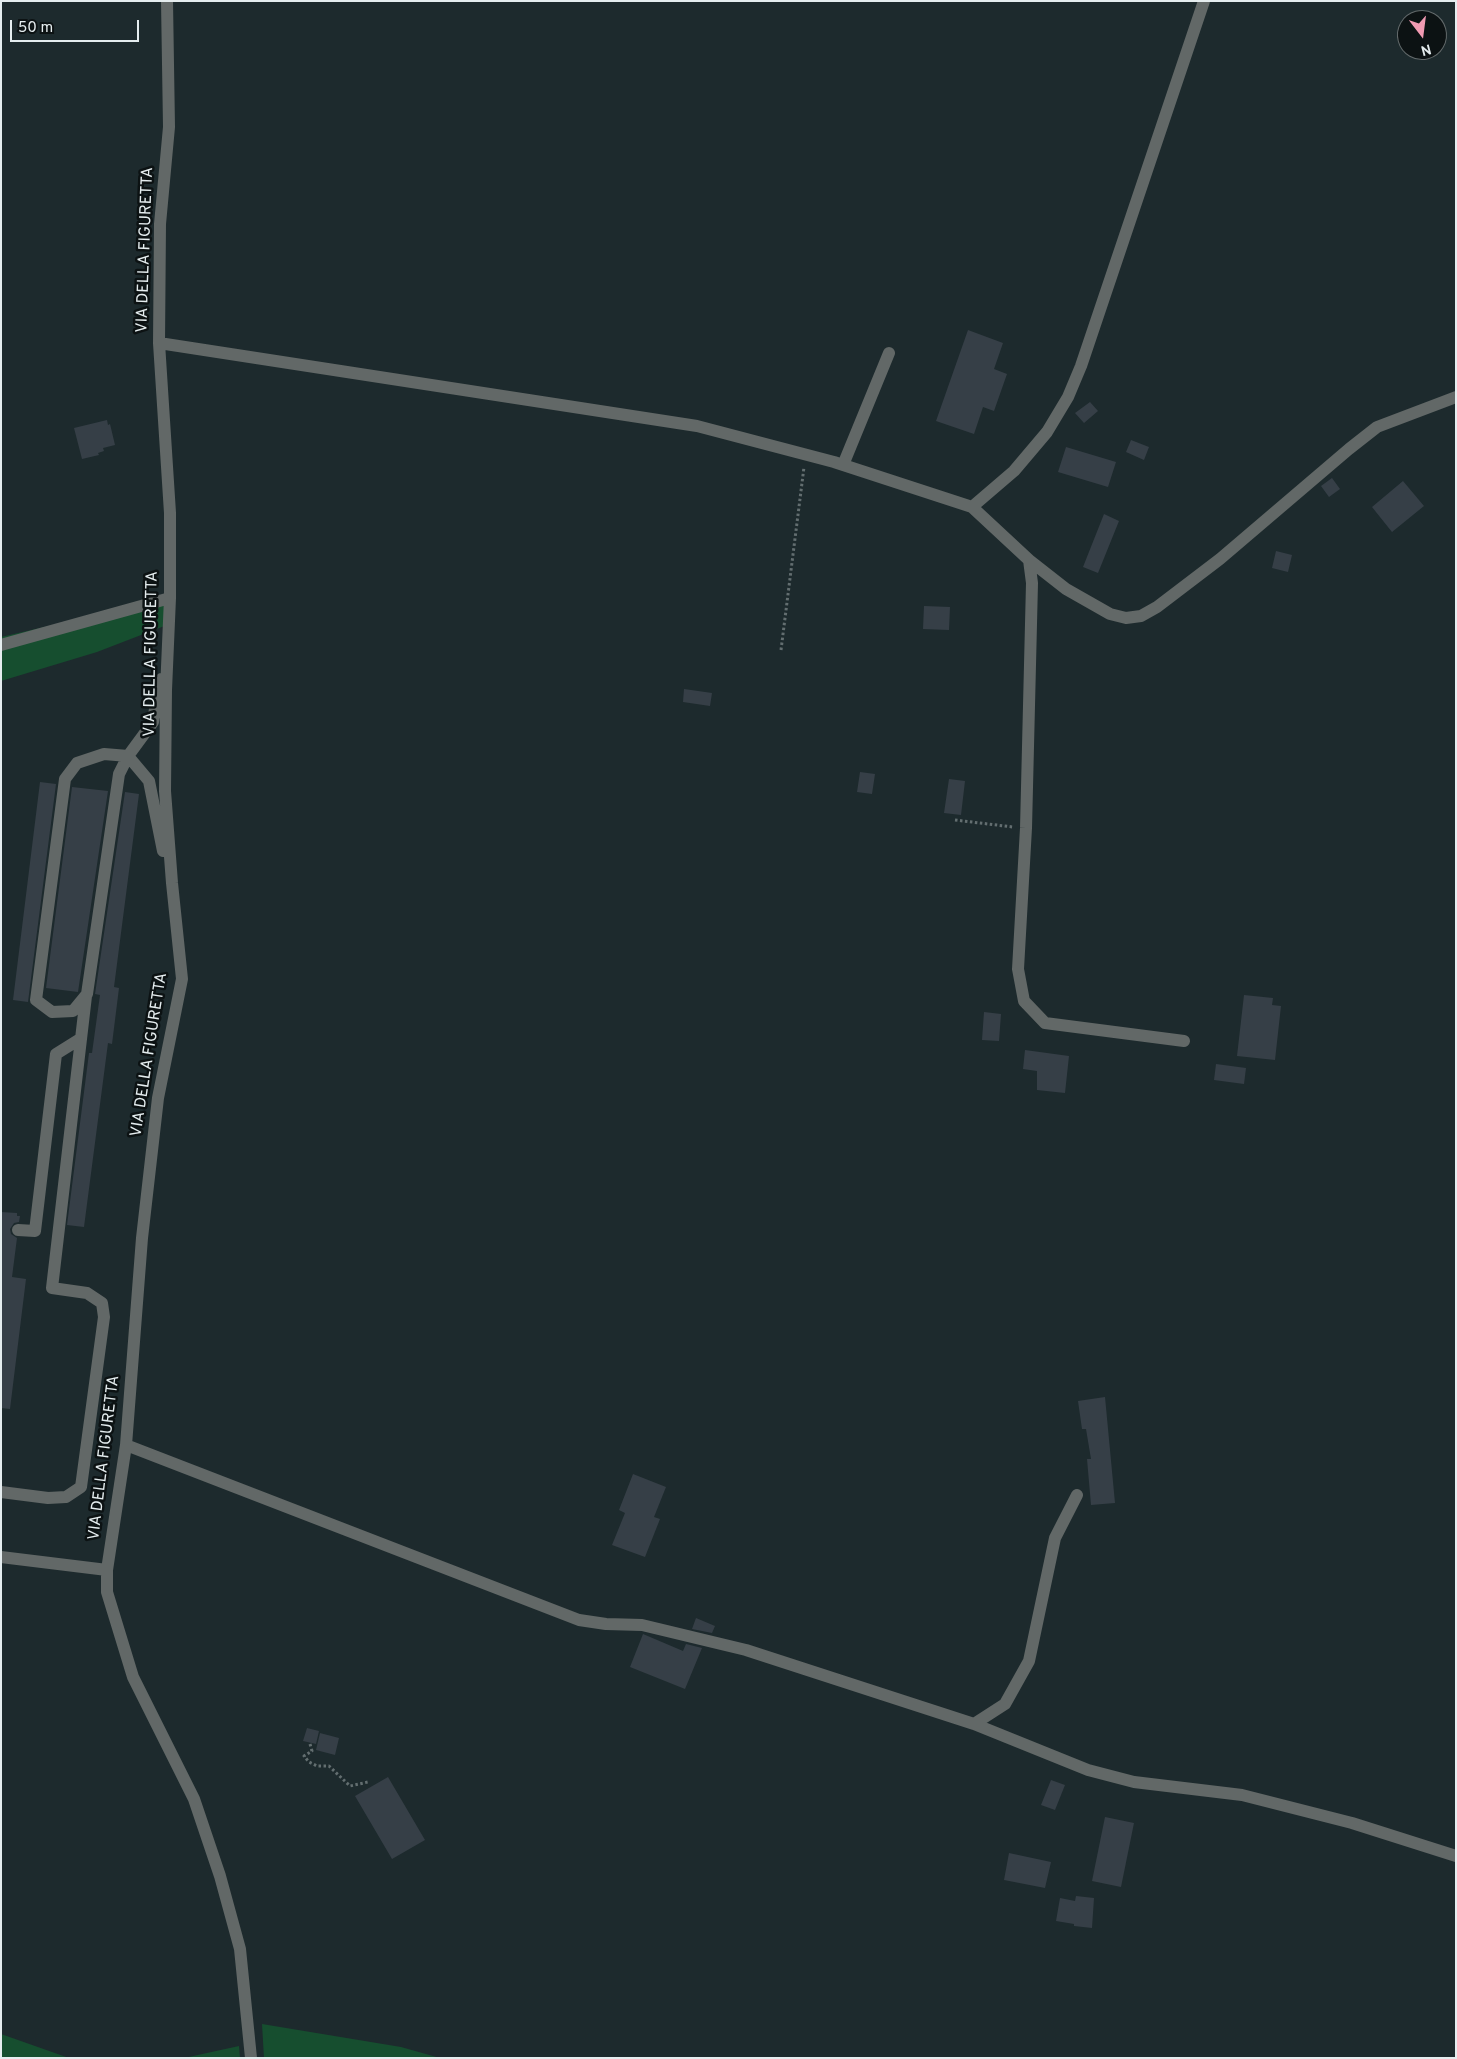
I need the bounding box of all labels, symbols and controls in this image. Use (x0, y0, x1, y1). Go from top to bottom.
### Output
scale bar (12, 10, 141, 42)
north arrow (1397, 10, 1447, 60)
text: 50 m (18, 19, 53, 38)
text: N (1419, 39, 1433, 59)
street label: VIA DELLA FIGURETTA (134, 167, 158, 333)
street label: VIA DELLA FIGURETTA (141, 571, 163, 737)
street label: VIA DELLA FIGURETTA (128, 972, 172, 1138)
street label: VIA DELLA FIGURETTA (85, 1374, 125, 1542)

